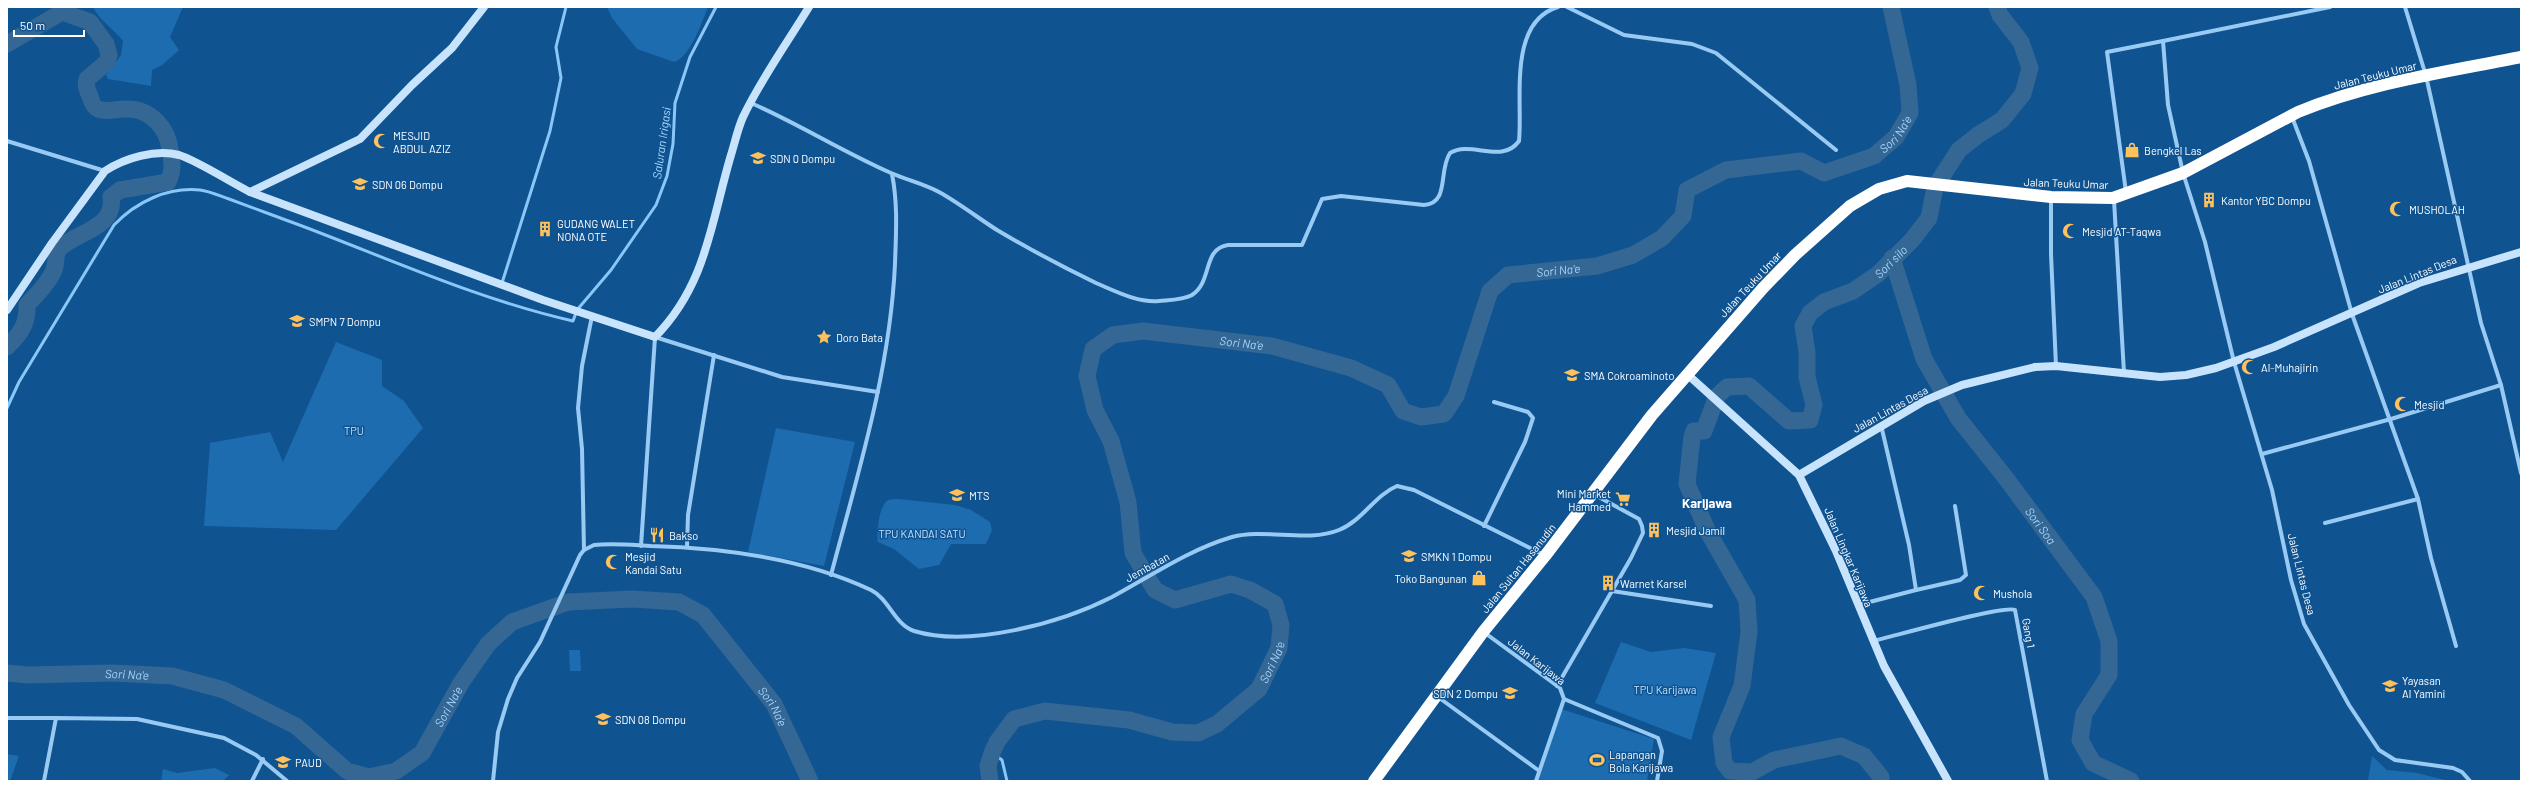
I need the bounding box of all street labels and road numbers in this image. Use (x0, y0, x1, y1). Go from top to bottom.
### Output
street label: Jalan Teuku Umar (2332, 58, 2418, 92)
street label: Jalan Teuku Umar (2023, 175, 2109, 191)
street label: Jalan Teuku Umar (1716, 249, 1784, 319)
street label: Jalan Lintas Desa (2376, 252, 2458, 296)
street label: Jalan Lintas Desa (1850, 383, 1930, 435)
street label: Jalan Lingkar Karijawa (1822, 505, 1876, 609)
street label: Jalan Sultan Hasanudin (1478, 521, 1558, 615)
street label: Jalan Lintas Desa (2286, 532, 2318, 616)
street label: Jembatan (1123, 550, 1171, 584)
street label: Gang 1 (2020, 617, 2038, 649)
street label: Jalan Karijawa (1506, 635, 1568, 687)

